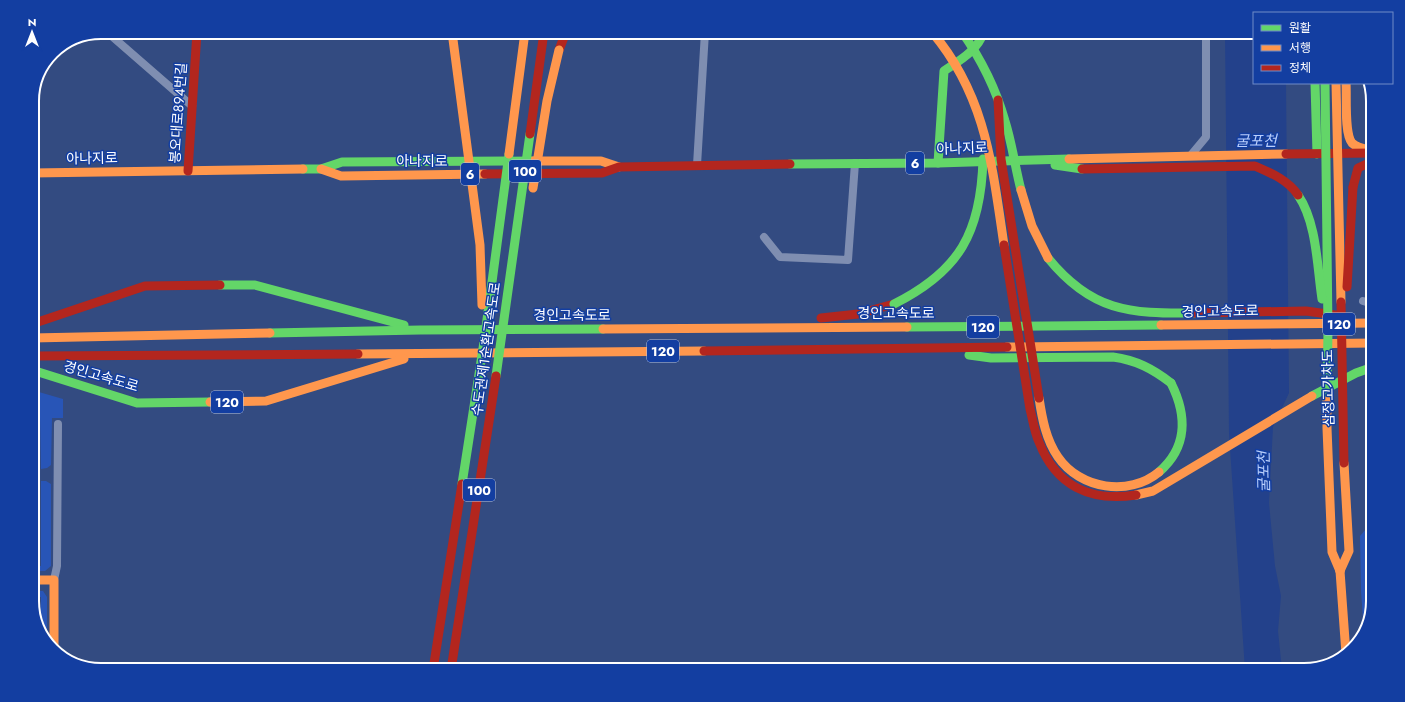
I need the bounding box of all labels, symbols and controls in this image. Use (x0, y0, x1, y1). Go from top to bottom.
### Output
north arrow (12, 12, 52, 52)
legend (1253, 12, 1393, 84)
text: N (28, 14, 36, 30)
text: 원활 (1289, 19, 1311, 37)
text: 서행 (1289, 39, 1311, 57)
text: 정체 (1289, 59, 1311, 77)
street label: 봉오대로894번길 (164, 62, 192, 164)
water label: 굴포천 (1235, 130, 1279, 152)
street label: 아나지로 (936, 137, 988, 159)
street label: 아나지로 (66, 148, 118, 168)
street label: 아나지로 (396, 151, 448, 171)
road number: 6 (906, 152, 924, 174)
road number: 100 (509, 160, 541, 182)
road number: 6 (461, 163, 479, 185)
street label: 수도권제1순환고속도로 (467, 281, 505, 417)
street label: 경인고속도로 (1181, 300, 1259, 322)
street label: 경인고속도로 (857, 303, 935, 323)
street label: 경인고속도로 (533, 305, 611, 325)
road number: 120 (1323, 313, 1355, 335)
road number: 120 (967, 316, 999, 338)
road number: 120 (647, 340, 679, 362)
street label: 삼정고가차도 (1317, 349, 1339, 427)
street label: 경인고속도로 (61, 356, 141, 396)
road number: 120 (211, 391, 243, 413)
water label: 굴포천 (1253, 449, 1275, 493)
road number: 100 (463, 479, 495, 501)

